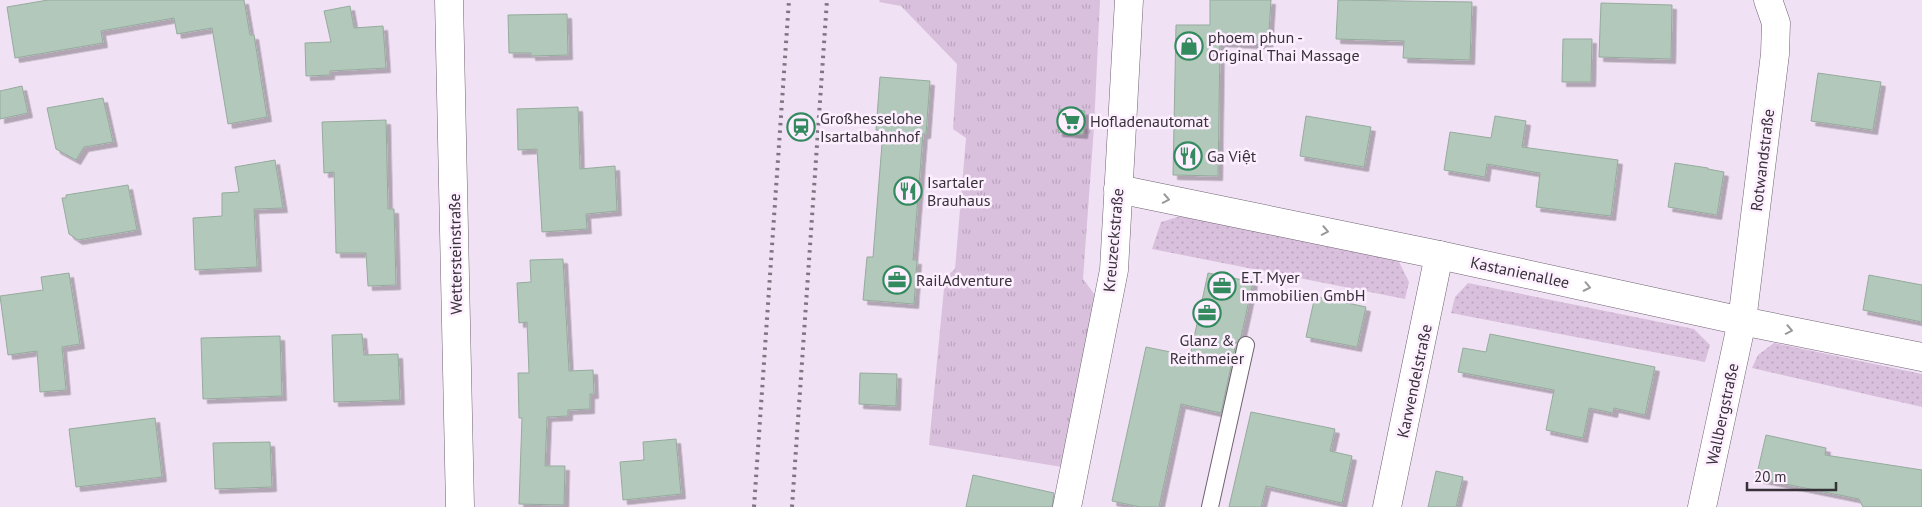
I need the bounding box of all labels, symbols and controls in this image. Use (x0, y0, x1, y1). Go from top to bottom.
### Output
place label: phoem phun - Original Thai Massage (1208, 27, 1360, 65)
shop icon: phoem phun - Original Thai Massage (1174, 31, 1204, 61)
supermarket icon: Hofladenautomat (1056, 106, 1086, 136)
place label: Großhesselohe Isartalbahnhof (820, 108, 922, 146)
street label: Rotwandstraße (1746, 108, 1778, 212)
place label: Hofladenautomat (1090, 111, 1209, 131)
station icon: Großhesselohe Isartalbahnhof (786, 112, 816, 142)
restaurant icon: Ga Việt (1173, 141, 1203, 171)
place label: Ga Việt (1207, 146, 1257, 166)
place label: Isartaler Brauhaus (927, 172, 991, 210)
restaurant icon: Isartaler Brauhaus (893, 176, 923, 206)
street label: Kreuzeckstraße (1098, 187, 1128, 293)
street label: Wettersteinstraße (444, 193, 466, 315)
one-way arrow (1161, 193, 1170, 204)
one-way arrow (1320, 226, 1329, 236)
street label: Kastanienallee (1469, 252, 1571, 292)
office icon: RailAdventure (882, 265, 912, 295)
place label: E.T. Myer Immobilien GmbH (1241, 267, 1365, 305)
place label: RailAdventure (916, 270, 1012, 290)
office icon: E.T. Myer Immobilien GmbH (1207, 271, 1237, 301)
one-way arrow (1582, 281, 1591, 292)
office icon: Glanz & Reithmeier (1192, 298, 1222, 328)
street label: Karwendelstraße (1392, 322, 1436, 440)
one-way arrow (1785, 325, 1794, 335)
place label: Glanz & Reithmeier (1170, 330, 1245, 368)
street label: Wallbergstraße (1701, 361, 1743, 467)
scale bar (1747, 460, 1836, 492)
text: 20 m (1754, 467, 1787, 486)

